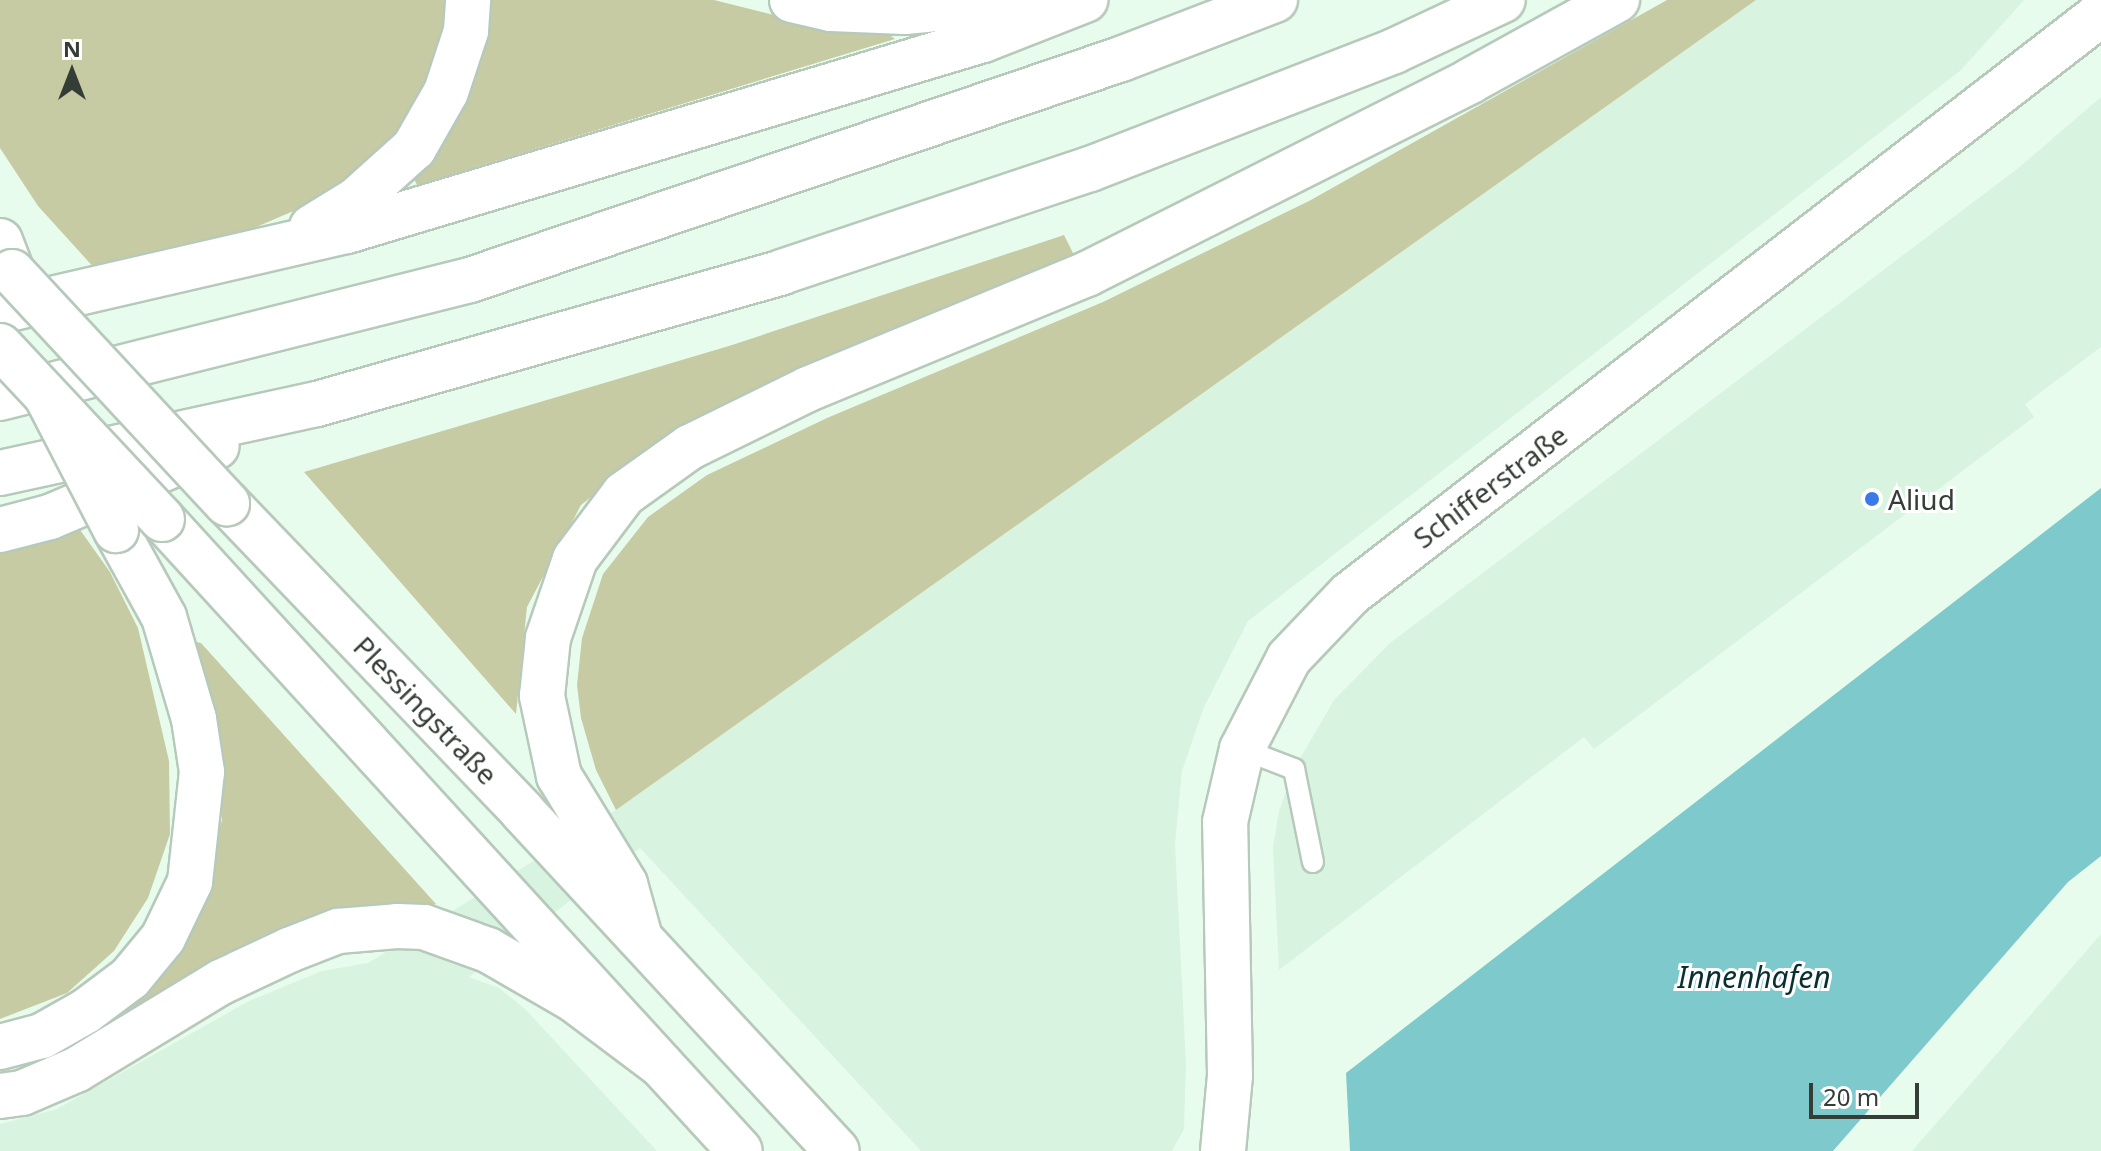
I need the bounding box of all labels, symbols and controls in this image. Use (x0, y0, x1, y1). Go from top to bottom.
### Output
north arrow (32, 32, 112, 112)
text: N (63, 33, 81, 63)
street label: Schifferstraße (1407, 417, 1573, 555)
place label: Aliud (1888, 482, 1955, 516)
marker: Aliud (1863, 490, 1881, 508)
street label: Plessingstraße (347, 629, 505, 791)
water label: Innenhafen (1677, 959, 1831, 995)
scale bar (1813, 1067, 1923, 1117)
text: 20 m (1823, 1080, 1879, 1113)

